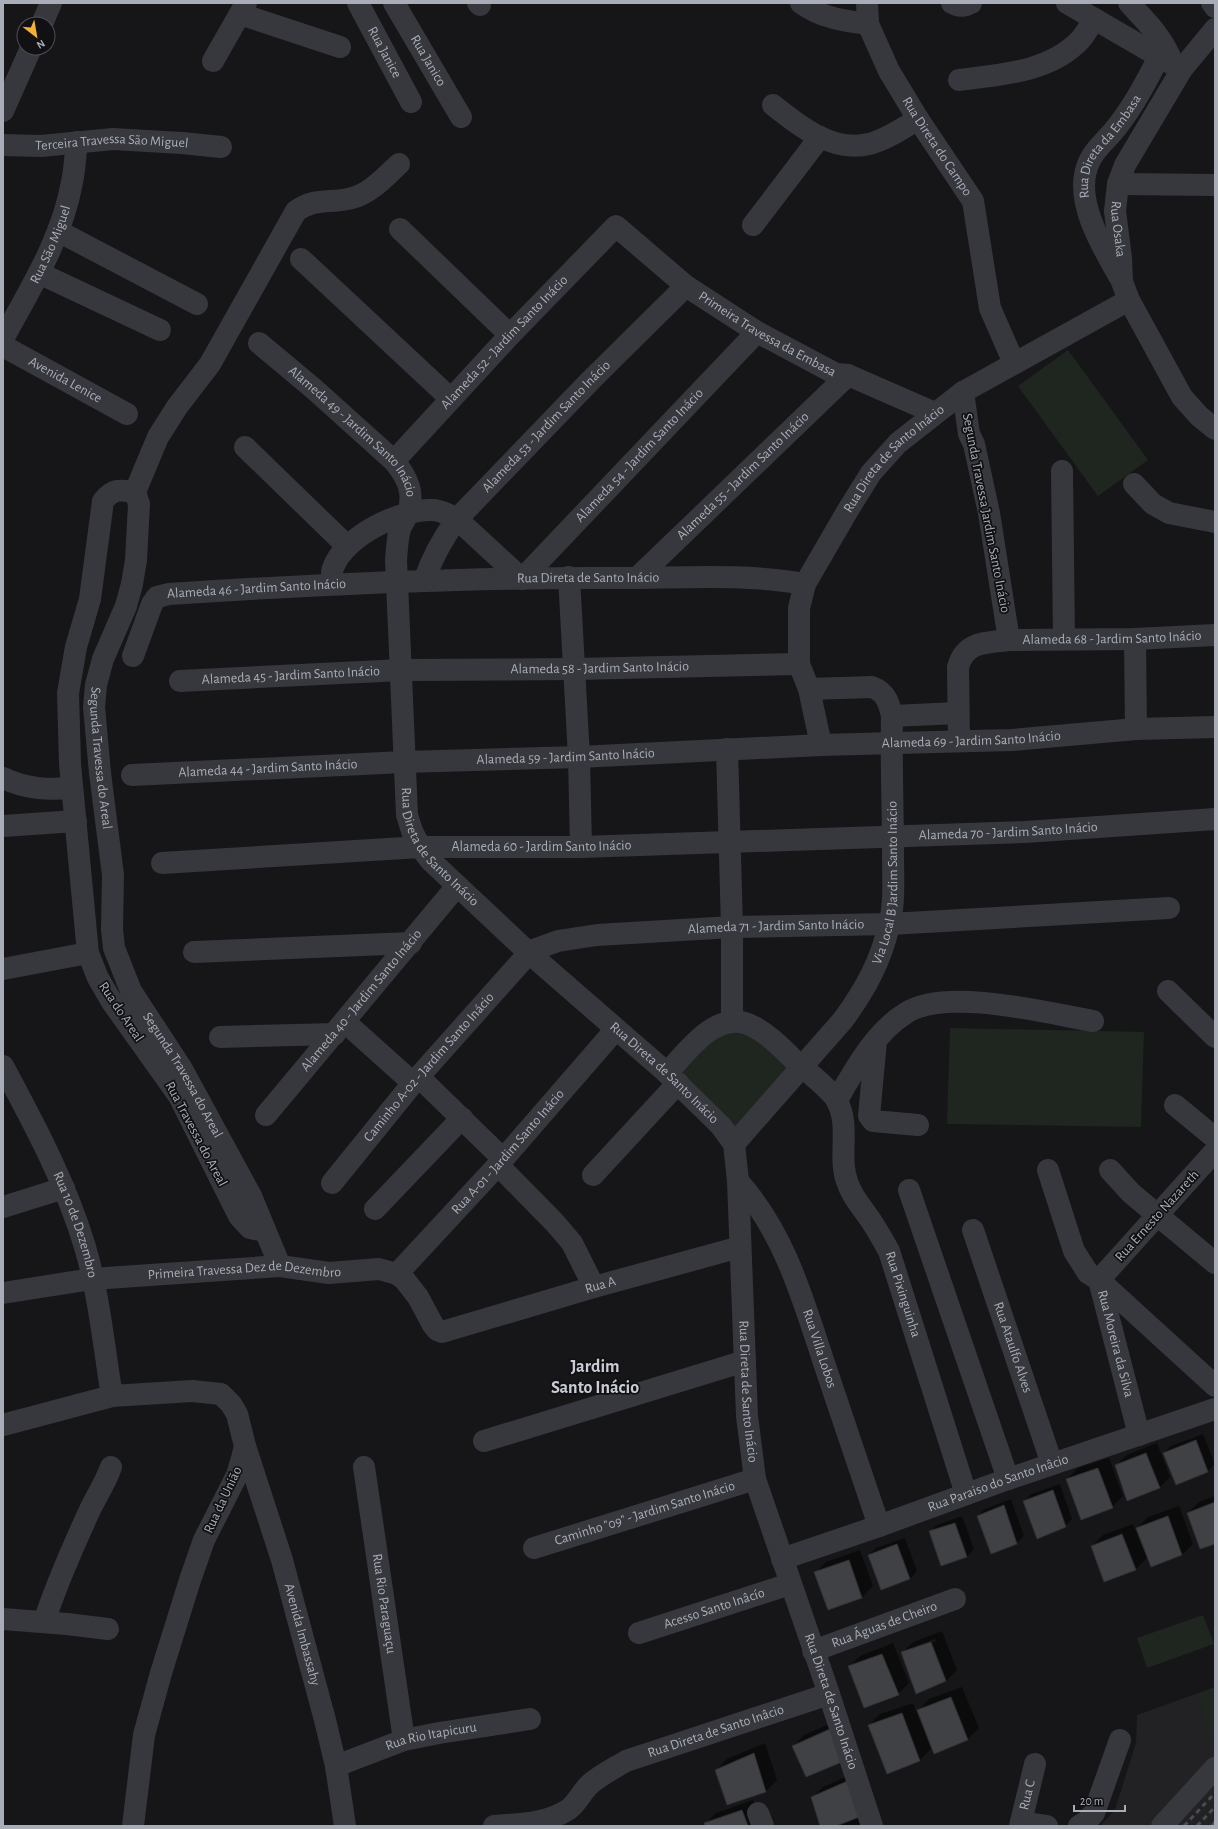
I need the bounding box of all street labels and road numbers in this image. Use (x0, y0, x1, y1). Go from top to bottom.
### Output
street label: Rua Janice (365, 24, 404, 80)
street label: Rua Janico (408, 33, 448, 89)
street label: Rua Direta da Embasa (1077, 92, 1144, 199)
street label: Rua Direta do Campo (899, 95, 975, 199)
street label: Terceira Travessa São Miguel (35, 132, 189, 153)
street label: Rua Osaka (1108, 200, 1128, 258)
street label: Rua São Miguel (28, 204, 73, 286)
street label: Alameda 52 - Jardim Santo Inácio (438, 273, 571, 412)
street label: Primeira Travessa da Embasa (696, 289, 839, 380)
street label: Avenida Lenice (26, 354, 104, 406)
street label: Alameda 53 - Jardim Santo Inácio (479, 358, 613, 495)
street label: Alameda 49 - Jardim Santo Inácio (285, 364, 418, 498)
street label: Alameda 54 - Jardim Santo Inácio (573, 386, 706, 525)
street label: Rua Direta de Santo Inácio (841, 402, 947, 515)
street label: Alameda 55 - Jardim Santo Inácio (674, 409, 812, 543)
street label: Segunda Travessa Jardim Santo Inácio (960, 412, 1012, 614)
street label: Rua Direta de Santo Inácio (517, 571, 660, 585)
street label: Alameda 46 - Jardim Santo Inácio (167, 577, 346, 601)
street label: Alameda 68 - Jardim Santo Inácio (1022, 629, 1202, 647)
street label: Alameda 58 - Jardim Santo Inácio (510, 659, 689, 676)
street label: Alameda 45 - Jardim Santo Inácio (201, 664, 381, 687)
street label: Segunda Travessa do Areal (87, 686, 114, 830)
street label: Alameda 69 - Jardim Santo Inácio (882, 729, 1061, 750)
street label: Alameda 59 - Jardim Santo Inácio (476, 746, 655, 767)
street label: Alameda 44 - Jardim Santo Inácio (178, 757, 358, 780)
street label: Rua Direta de Santo Inácio (399, 787, 481, 909)
street label: Via Local B Jardim Santo Inácio (870, 801, 900, 967)
street label: Alameda 70 - Jardim Santo Inácio (918, 820, 1098, 843)
street label: Alameda 60 - Jardim Santo Inácio (452, 838, 632, 854)
street label: Alameda 71 - Jardim Santo Inácio (687, 917, 864, 937)
street label: Alameda 40 - Jardim Santo Inácio (298, 927, 425, 1074)
street label: Rua do Areal (96, 980, 146, 1044)
street label: Caminho A-02 - Jardim Santo Inácio (361, 990, 497, 1145)
street label: Segunda Travessa do Areal (140, 1010, 225, 1140)
street label: Rua Direta de Santo Inácio (607, 1020, 721, 1127)
street label: Rua Travessa do Areal (162, 1079, 230, 1189)
street label: Rua A-01 - Jardim Santo Inácio (449, 1087, 567, 1217)
street label: Rua Ernesto Nazareth (1113, 1168, 1201, 1264)
street label: Rua 10 de Dezembro (51, 1170, 100, 1279)
street label: Rua Pixinguinha (883, 1250, 923, 1339)
street label: Primeira Travessa Dez de Dezembro (147, 1259, 342, 1282)
street label: Rua A (583, 1274, 617, 1296)
street label: Rua Moreira da Silva (1095, 1289, 1136, 1399)
street label: Rua Ataulfo Alves (991, 1300, 1034, 1395)
street label: Rua Villa Lobos (800, 1308, 839, 1390)
street label: Rua Direta de Santo Inácio (736, 1320, 760, 1464)
street label: Rua Paraiso do Santo Inâcio (926, 1452, 1070, 1515)
street label: Rua da União (201, 1464, 245, 1536)
street label: Caminho "09" - Jardim Santo Inácio (553, 1479, 737, 1548)
street label: Rua Rio Paraguaçu (370, 1553, 398, 1654)
street label: Avenida Imbassahy (282, 1582, 322, 1687)
street label: Acesso Santo Inâcío (662, 1586, 767, 1632)
street label: Rua Águas de Cheiro (830, 1599, 939, 1651)
street label: Rua Direta de Santo Inácio (802, 1632, 860, 1771)
street label: Rua Direta de Santo Inâcio (646, 1702, 786, 1760)
street label: Rua Rio Itapicuru (384, 1720, 478, 1753)
street label: Rua C (1017, 1778, 1038, 1811)

